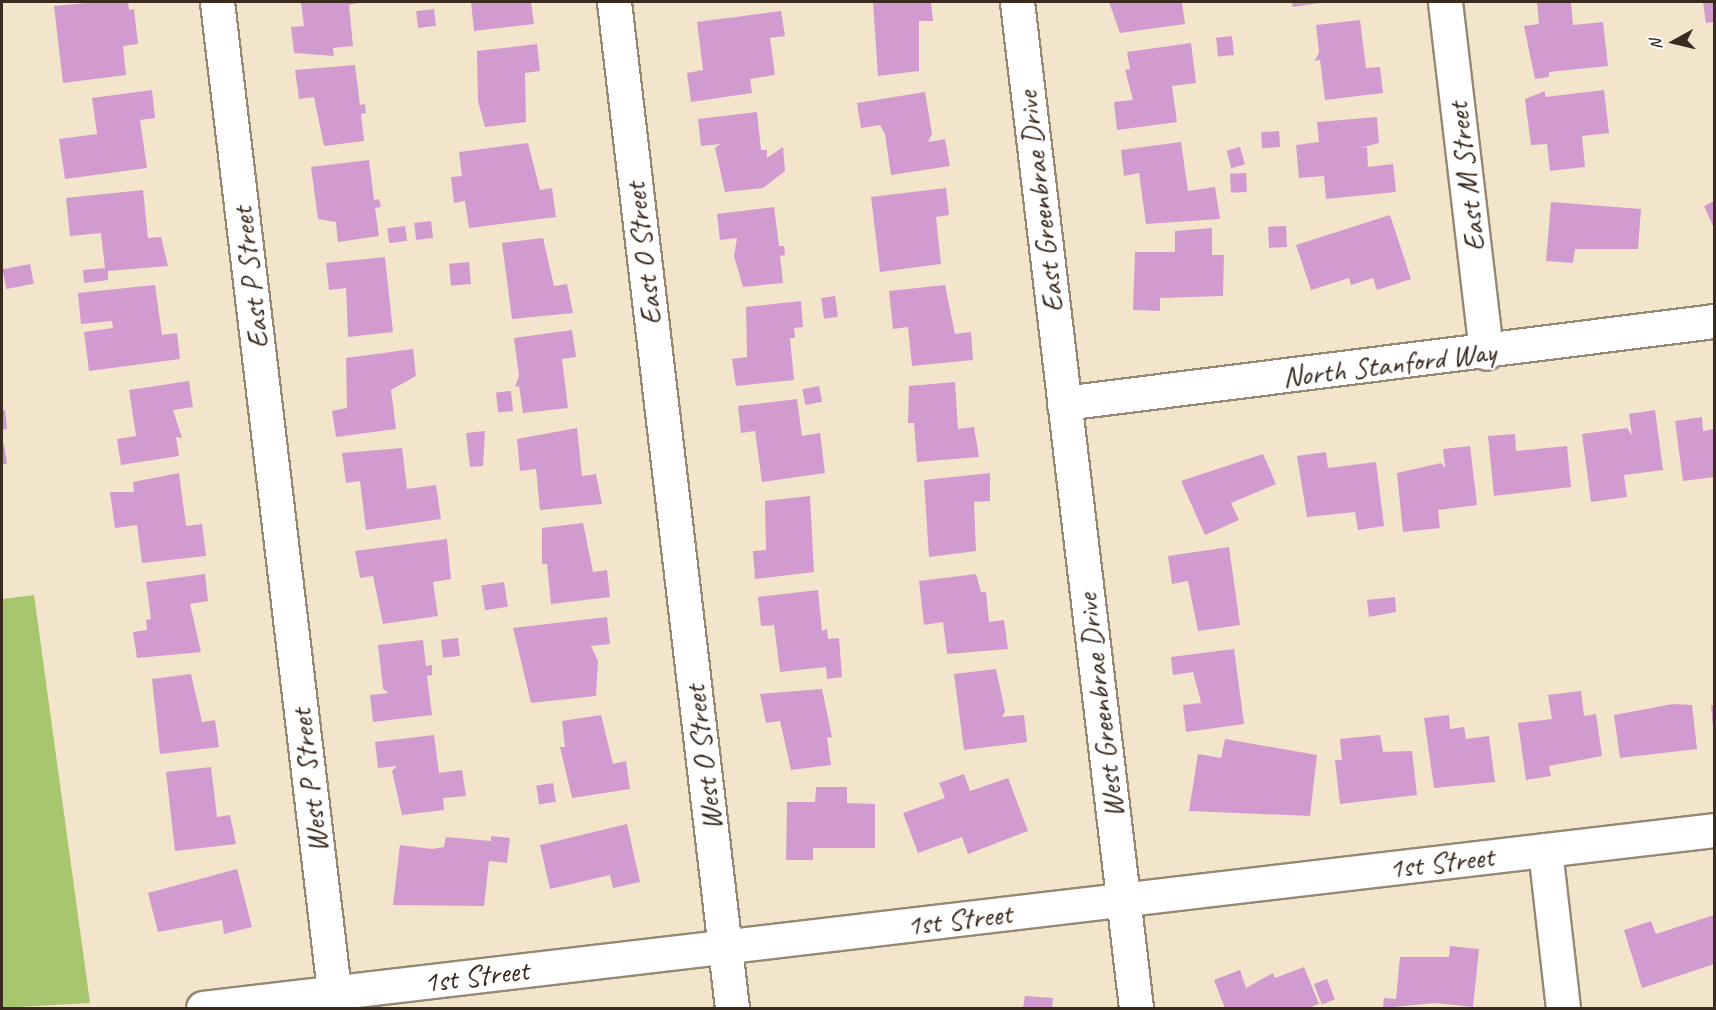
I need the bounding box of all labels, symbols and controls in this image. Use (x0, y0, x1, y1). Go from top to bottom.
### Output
north arrow (1644, 12, 1704, 72)
text: N (1646, 38, 1667, 51)
street label: East Greenbrae Drive (1009, 90, 1071, 314)
street label: East M Street (1439, 100, 1493, 254)
street label: East O Street (616, 180, 670, 328)
street label: East P Street (223, 205, 277, 351)
street label: North Stanford Way (1280, 333, 1498, 395)
street label: West Greenbrae Drive (1068, 592, 1132, 820)
street label: West O Street (676, 683, 730, 833)
street label: West P Street (282, 707, 336, 855)
street label: 1st Street (1386, 838, 1496, 886)
street label: 1st Street (904, 895, 1014, 943)
street label: 1st Street (421, 952, 531, 1000)

